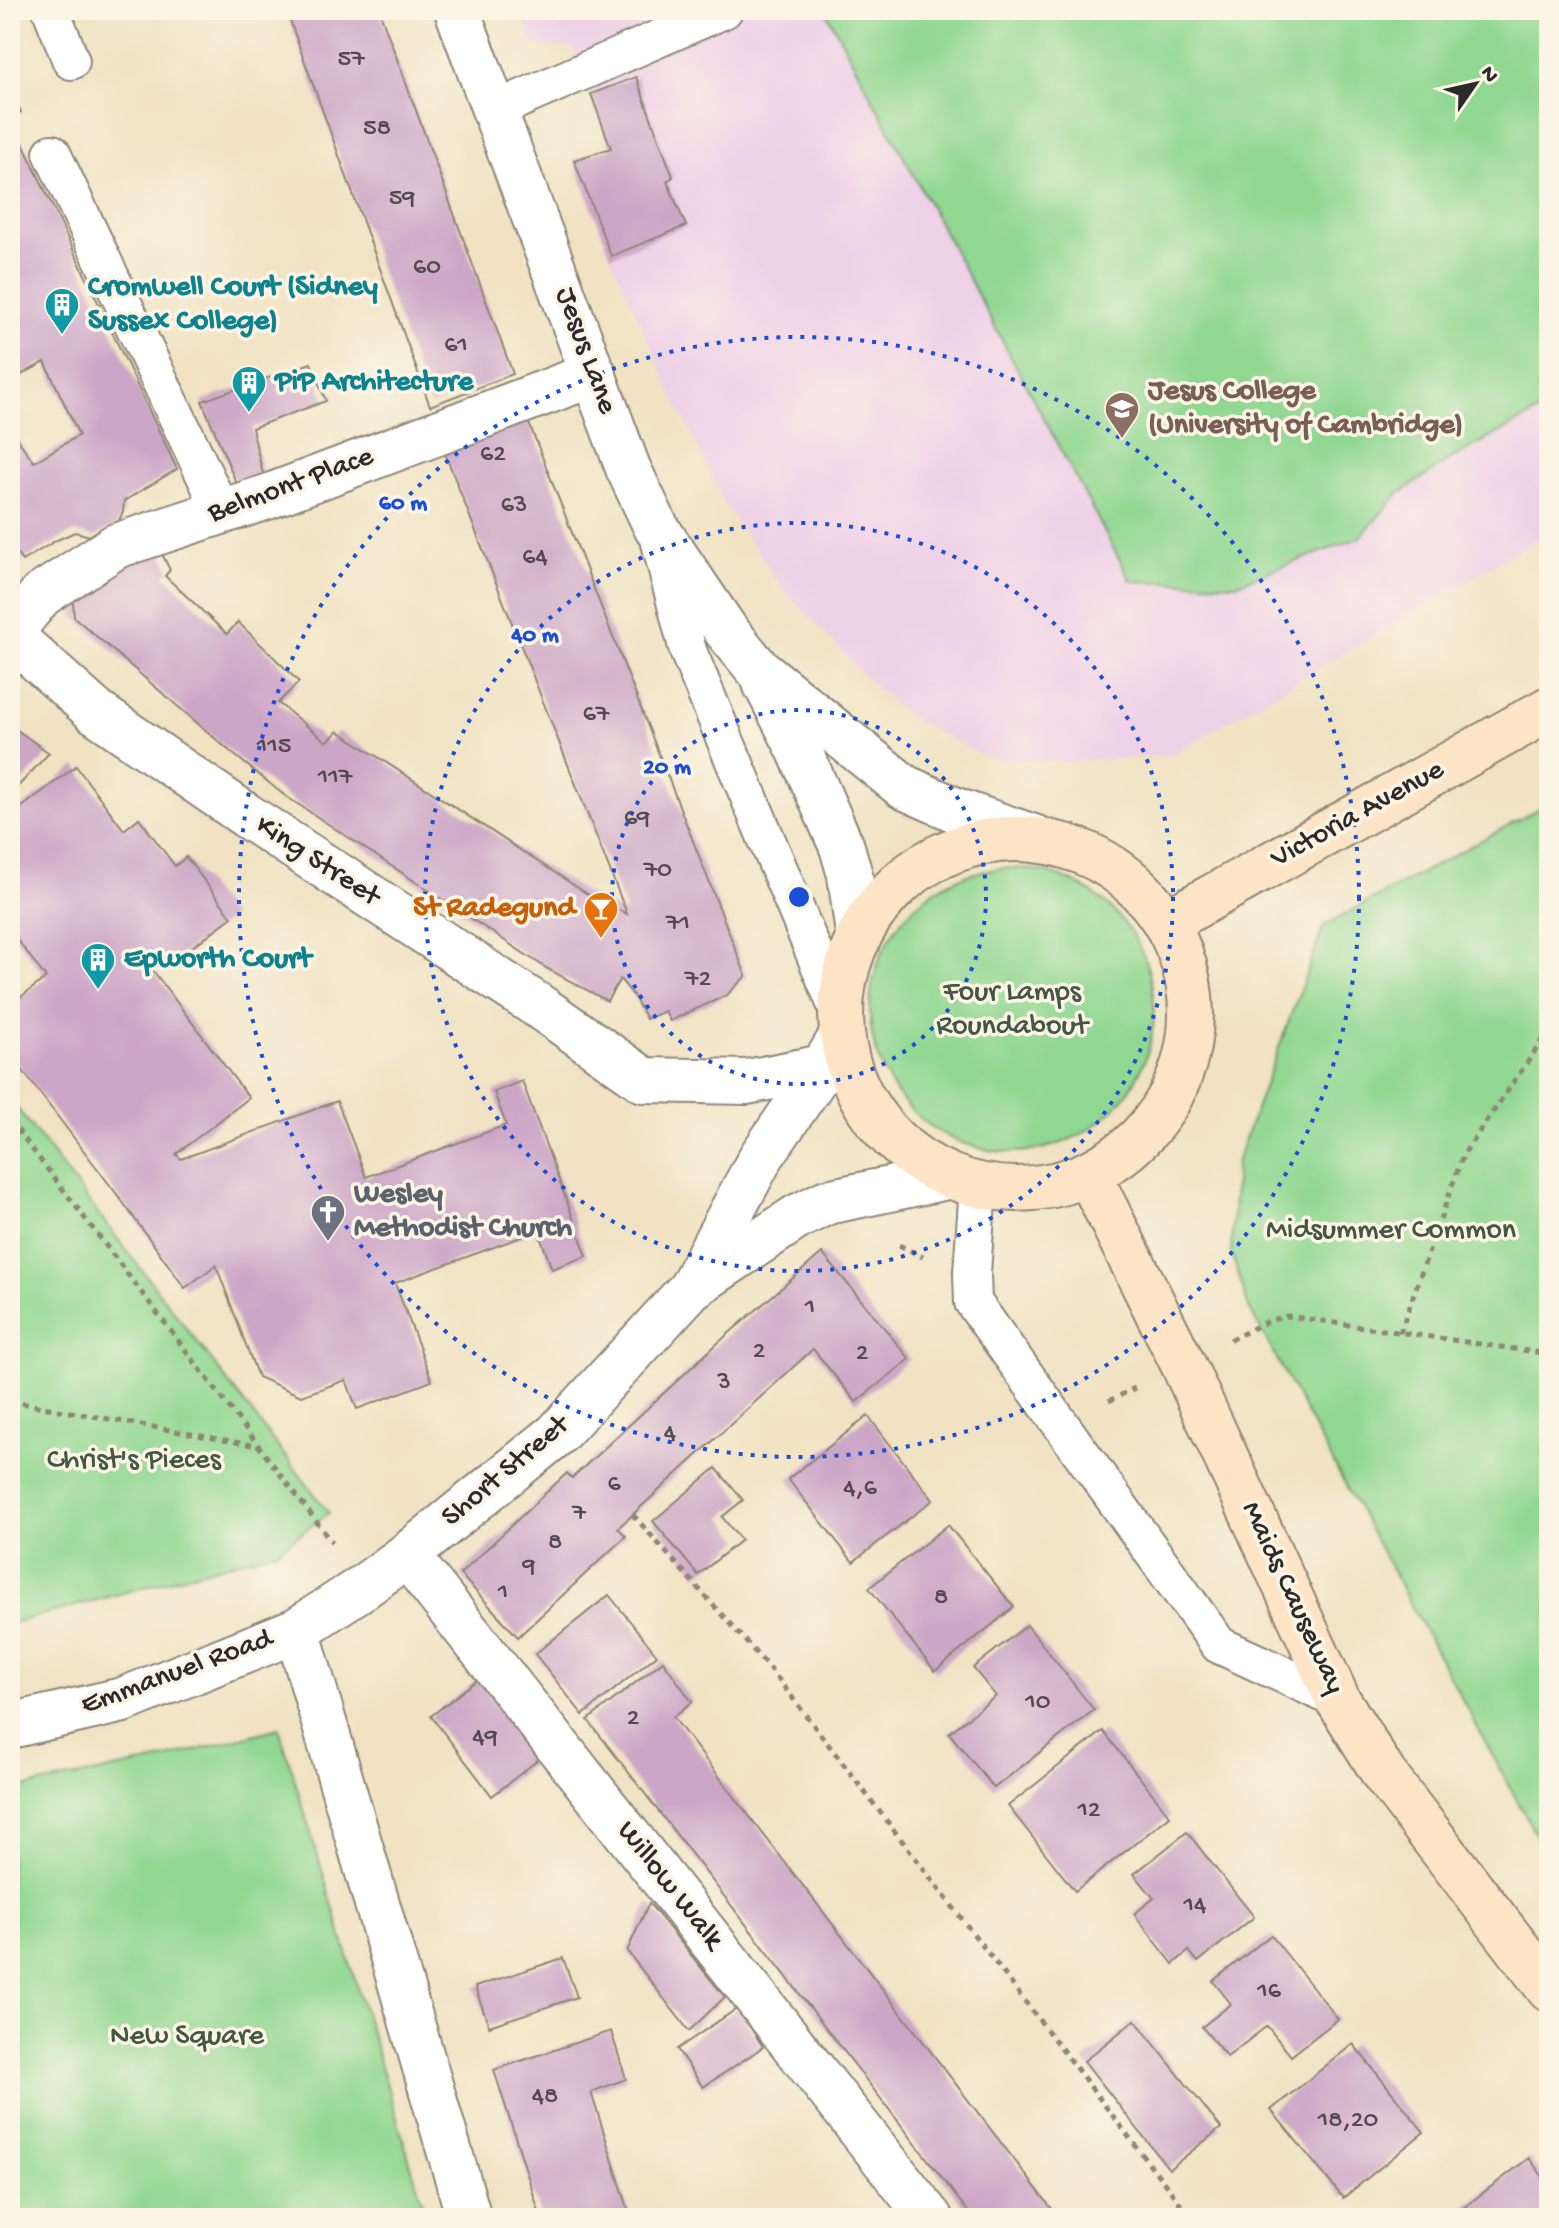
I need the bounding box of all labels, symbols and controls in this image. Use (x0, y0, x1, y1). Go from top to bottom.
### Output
north arrow (1435, 44, 1515, 124)
house number: 57 (337, 45, 366, 76)
text: N (1473, 62, 1503, 88)
house number: 58 (363, 114, 391, 145)
house number: 59 (389, 184, 415, 215)
house number: 60 (413, 253, 441, 284)
place label: Cromwell Court (Sidney Sussex College) (88, 271, 378, 340)
street label: Jesus Lane (546, 283, 624, 420)
building icon: Cromwell Court (Sidney Sussex College) (43, 286, 81, 336)
house number: 61 (444, 331, 468, 362)
building icon: PiP Architecture (230, 364, 268, 414)
place label: PiP Architecture (273, 366, 475, 401)
place label: Jesus College (University of Cambridge) (1147, 375, 1463, 444)
school or university icon: Jesus College (University of Cambridge) (1103, 390, 1141, 440)
street label: Belmont Place (203, 440, 379, 532)
house number: 62 (480, 440, 506, 471)
text: 60 m (379, 490, 427, 519)
house number: 63 (501, 491, 527, 522)
house number: 64 (522, 543, 548, 574)
text: 40 m (510, 622, 559, 651)
house number: 67 (583, 700, 611, 731)
house number: 115 (256, 732, 291, 763)
street label: Victoria Avenue (1265, 753, 1451, 877)
text: 20 m (643, 754, 691, 783)
house number: 117 (317, 763, 354, 794)
house number: 69 (624, 804, 650, 835)
street label: King Street (248, 809, 388, 917)
house number: 70 (643, 856, 672, 887)
centre of rings (785, 883, 813, 911)
bar icon: St Radegund (582, 890, 620, 940)
place label: St Radegund (413, 892, 578, 927)
house number: 71 (665, 909, 690, 940)
building icon: Epworth Court (79, 941, 117, 991)
place label: Epworth Court (124, 943, 314, 978)
house number: 72 (684, 965, 711, 996)
park label: Four Lamps Roundabout (936, 976, 1091, 1045)
place label: Wesley Methodist Church (353, 1178, 572, 1247)
church icon: Wesley Methodist Church (309, 1193, 347, 1243)
park label: Midsummer Common (1266, 1214, 1516, 1249)
house number: 1 (804, 1293, 815, 1324)
house number: 2 (753, 1337, 766, 1368)
house number: 2 (856, 1339, 869, 1370)
house number: 3 (716, 1368, 731, 1399)
street label: Short Street (435, 1407, 579, 1535)
house number: 4 (664, 1419, 676, 1450)
park label: Christ's Pieces (47, 1444, 222, 1479)
house number: 6 (607, 1470, 621, 1501)
house number: 4,6 (843, 1474, 878, 1505)
street label: Maids Causeway (1232, 1496, 1352, 1700)
house number: 7 (571, 1499, 587, 1530)
house number: 8 (548, 1528, 562, 1559)
house number: 9 (521, 1552, 536, 1583)
house number: 1 (497, 1578, 508, 1609)
house number: 8 (934, 1583, 948, 1614)
street label: Emmanuel Road (77, 1621, 280, 1724)
house number: 10 (1024, 1688, 1051, 1719)
house number: 2 (627, 1704, 640, 1735)
house number: 49 (472, 1723, 498, 1754)
house number: 12 (1076, 1796, 1101, 1827)
street label: Willow Walk (608, 1815, 732, 1959)
house number: 14 (1183, 1891, 1206, 1922)
house number: 16 (1256, 1977, 1282, 2008)
park label: New Square (110, 2020, 265, 2055)
house number: 48 (532, 2082, 558, 2113)
house number: 18,20 (1317, 2106, 1378, 2137)

